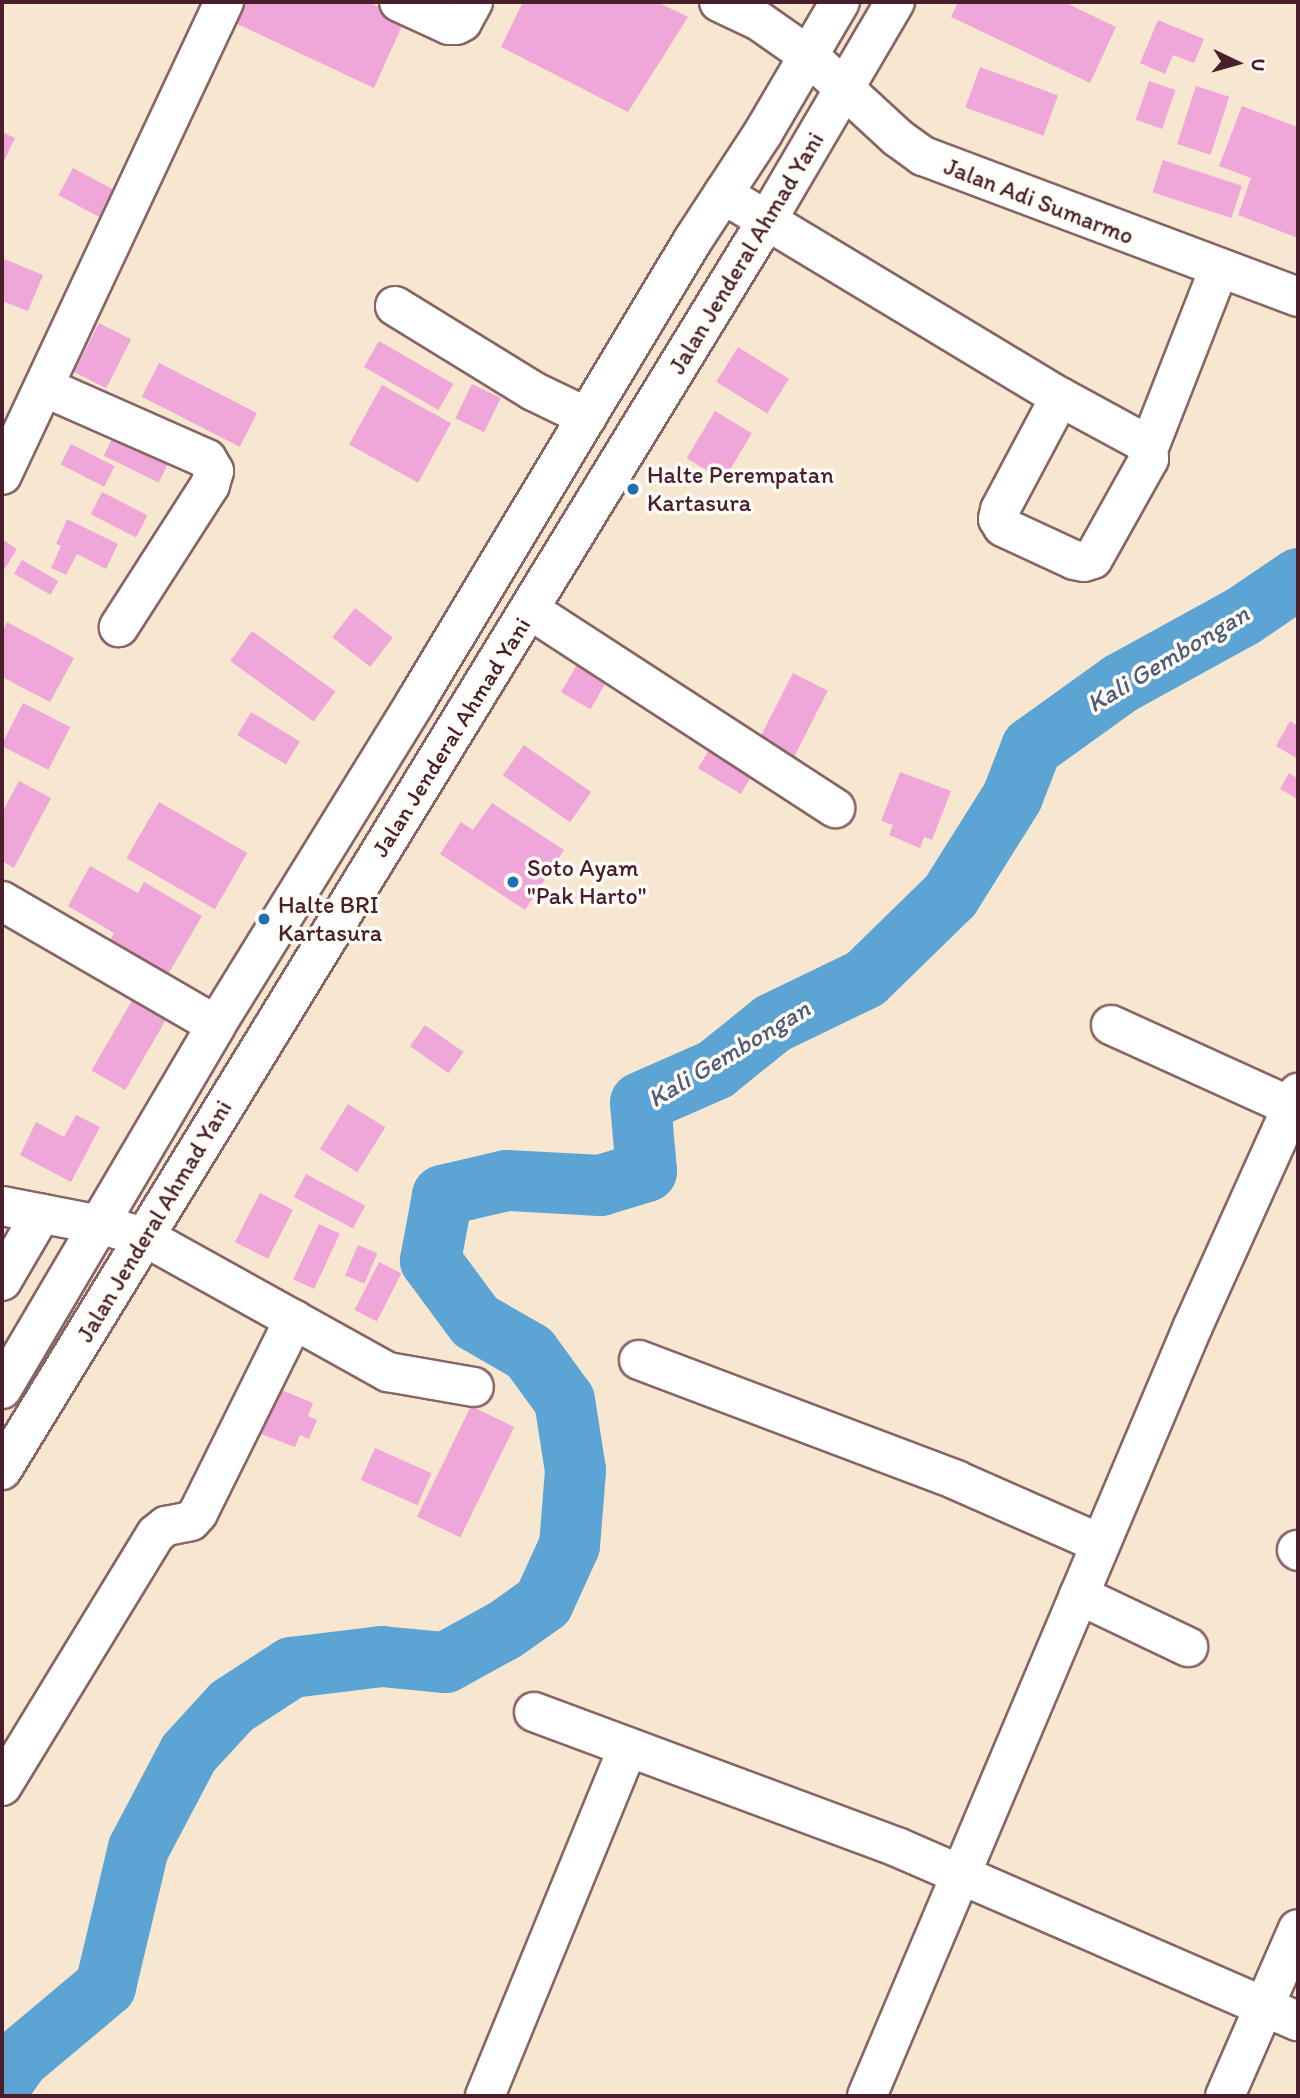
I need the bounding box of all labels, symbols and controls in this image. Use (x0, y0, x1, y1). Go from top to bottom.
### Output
north arrow (1202, 28, 1272, 98)
text: U (1246, 58, 1270, 72)
street label: Jalan Jenderal Ahmad Yani (662, 126, 830, 380)
street label: Jalan Adi Sumarmo (940, 152, 1138, 250)
place label: Halte Perempatan Kartasura (647, 461, 833, 517)
marker: Halte Perempatan Kartasura (625, 481, 641, 497)
water label: Kali Gembongan (1081, 598, 1255, 720)
street label: Jalan Jenderal Ahmad Yani (365, 611, 537, 863)
place label: Soto Ayam "Pak Harto" (527, 854, 648, 910)
marker: Soto Ayam "Pak Harto" (505, 874, 521, 890)
place label: Halte BRI Kartasura (278, 891, 382, 947)
marker: Halte BRI Kartasura (256, 911, 272, 927)
water label: Kali Gembongan (642, 993, 816, 1115)
street label: Jalan Jenderal Ahmad Yani (70, 1094, 238, 1348)

